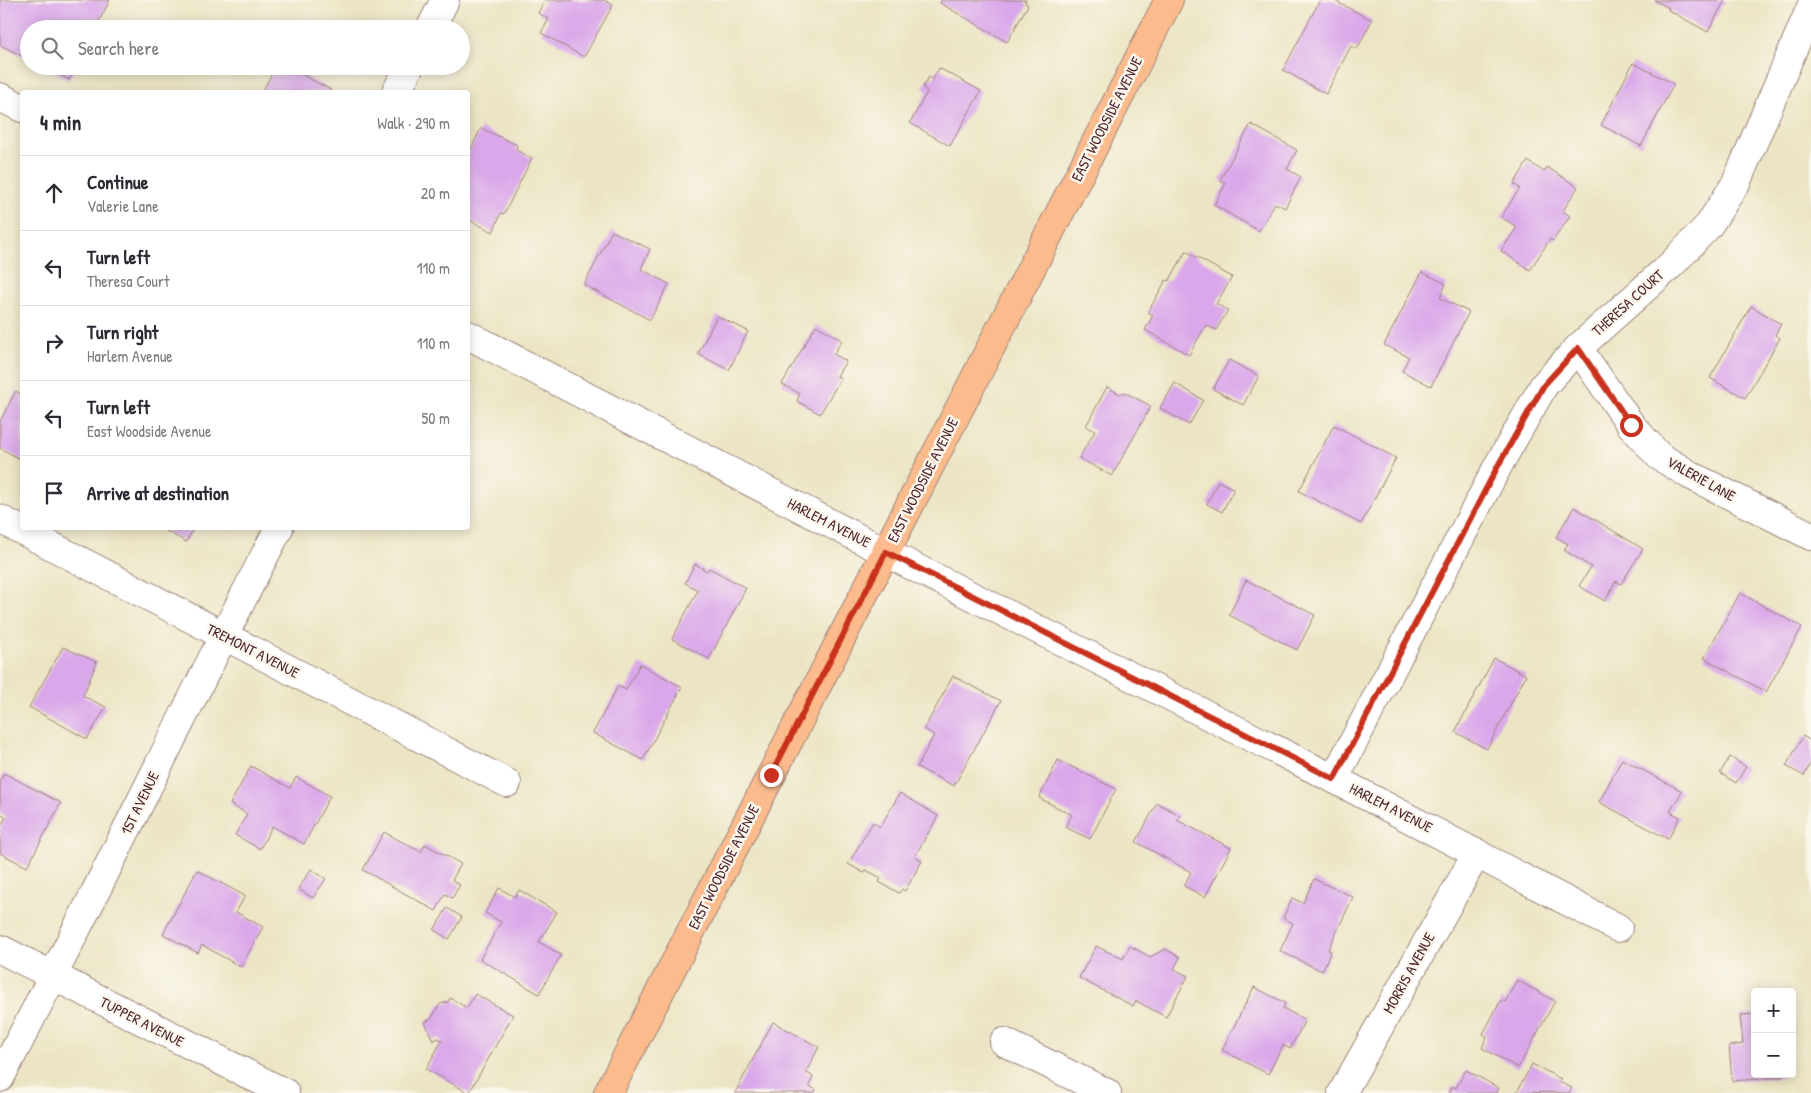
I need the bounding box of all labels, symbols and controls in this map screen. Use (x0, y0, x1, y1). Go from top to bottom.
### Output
search box (20, 20, 470, 75)
icon: search (38, 34, 66, 62)
text: Search here (78, 35, 159, 61)
street label: EAST WOODSIDE AVENUE (1066, 53, 1147, 185)
text: 4 min (40, 108, 81, 137)
text: Walk · 290 m (377, 112, 450, 134)
text: Continue (87, 169, 148, 195)
icon: ahead (40, 179, 68, 207)
text: 20 m (421, 182, 450, 204)
text: Valerie Lane (87, 195, 159, 217)
text: Turn left (87, 244, 150, 270)
icon: left (40, 254, 68, 282)
text: 110 m (417, 257, 450, 279)
street label: THERESA COURT (1587, 264, 1669, 341)
text: Theresa Court (87, 270, 170, 292)
text: Turn right (87, 319, 158, 345)
icon: right (40, 329, 68, 357)
text: 110 m (417, 332, 450, 354)
text: Harlem Avenue (87, 345, 173, 367)
text: Turn left (87, 394, 150, 420)
icon: left (40, 404, 68, 432)
text: 50 m (422, 407, 450, 429)
street label: EAST WOODSIDE AVENUE (882, 414, 963, 546)
route start (1620, 414, 1643, 437)
text: East Woodside Avenue (87, 420, 211, 442)
street label: VALERIE LANE (1663, 451, 1740, 506)
icon: arrive (40, 479, 68, 507)
text: Arrive at destination (87, 480, 229, 506)
street label: HARLEM AVENUE (784, 493, 875, 553)
street label: TREMONT AVENUE (203, 618, 304, 683)
route end (760, 764, 783, 787)
street label: 1ST AVENUE (115, 767, 164, 838)
street label: HARLEM AVENUE (1346, 778, 1437, 838)
street label: EAST WOODSIDE AVENUE (683, 801, 764, 933)
street label: MORRIS AVENUE (1378, 928, 1440, 1017)
map controls (1751, 988, 1796, 1078)
button: + (1751, 988, 1796, 1033)
street label: TUPPER AVENUE (97, 991, 188, 1052)
button: − (1751, 1033, 1796, 1078)

